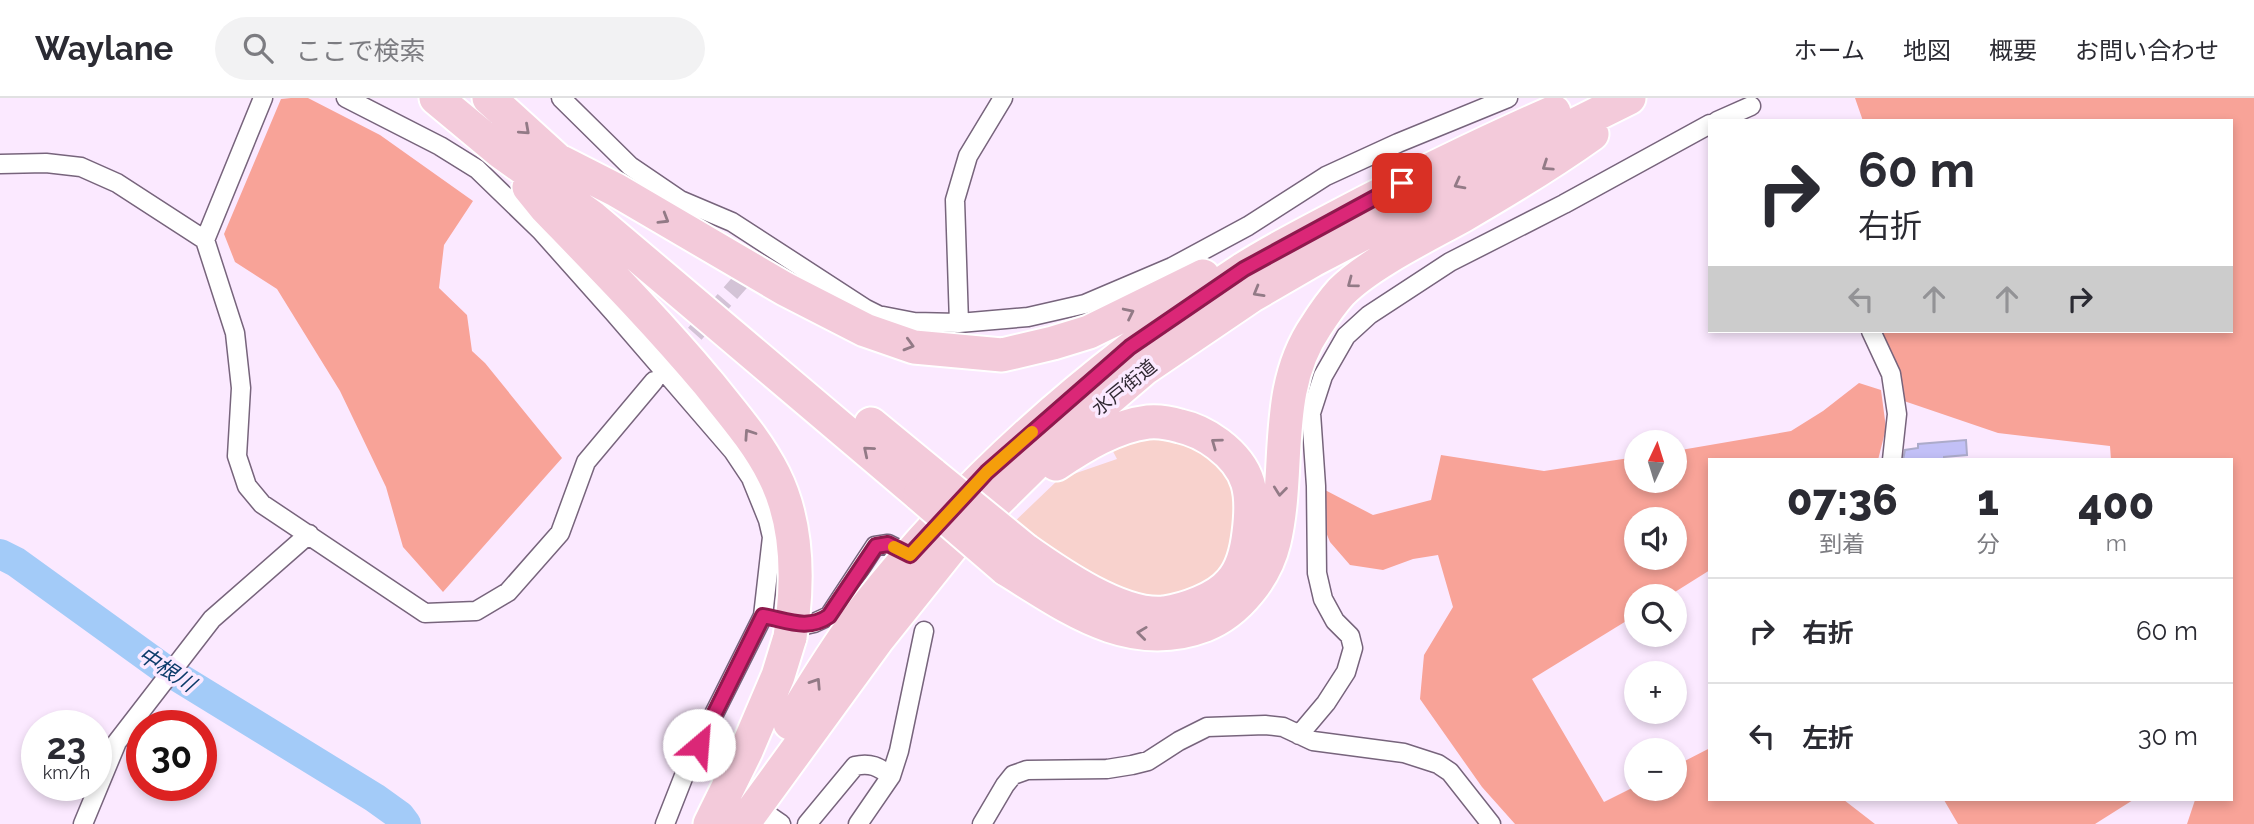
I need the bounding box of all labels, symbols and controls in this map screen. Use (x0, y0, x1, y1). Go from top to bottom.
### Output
search box (215, 17, 705, 80)
text: Waylane (35, 29, 173, 68)
icon: search (239, 29, 277, 67)
text: ここで検索 (295, 36, 425, 66)
text: ホーム (1794, 36, 1865, 65)
text: 地図 (1903, 36, 1951, 65)
text: 概要 (1989, 36, 2037, 65)
text: お問い合わせ (2075, 36, 2219, 65)
one-way arrow (517, 122, 530, 134)
text: 60 m (1858, 141, 1975, 198)
icon: right (1743, 147, 1834, 238)
pin (1372, 153, 1432, 213)
one-way arrow (1541, 158, 1554, 171)
icon: arrive (1383, 164, 1421, 202)
one-way arrow (1454, 175, 1466, 189)
text: 右折 (1858, 207, 1922, 244)
one-way arrow (656, 211, 669, 224)
one-way arrow (1347, 275, 1360, 288)
icon: left (1842, 280, 1880, 318)
icon: ahead (1915, 280, 1953, 318)
icon: ahead (1988, 280, 2026, 318)
icon: right (2061, 280, 2099, 318)
one-way arrow (1253, 283, 1266, 296)
one-way arrow (1122, 308, 1134, 322)
one-way arrow (903, 336, 915, 351)
street label: 水戸街道 (1088, 355, 1160, 419)
one-way arrow (744, 429, 757, 442)
north arrow (1624, 430, 1687, 494)
map controls (1624, 430, 1687, 801)
one-way arrow (1211, 438, 1224, 451)
one-way arrow (863, 447, 876, 459)
text: 07:36 (1787, 476, 1898, 525)
text: 1 (1977, 476, 1999, 525)
text: 400 (2078, 480, 2154, 529)
one-way arrow (1273, 486, 1288, 497)
button: sound (1624, 507, 1687, 570)
text: m (2106, 529, 2127, 556)
text: 到着 (1819, 530, 1865, 557)
text: 分 (1977, 530, 2000, 557)
button: search (1624, 584, 1687, 647)
icon: right (1743, 612, 1781, 650)
text: 60 m (2136, 616, 2198, 646)
text: 右折 (1802, 618, 1854, 648)
one-way arrow (1136, 626, 1148, 641)
water label: 中根川 (134, 641, 202, 698)
button: + (1624, 661, 1687, 724)
one-way arrow (808, 678, 820, 691)
position arrow (662, 708, 736, 782)
speed limit sign: 30 (126, 710, 217, 801)
icon: left (1743, 717, 1781, 755)
text: 30 m (2138, 721, 2198, 751)
text: 左折 (1802, 723, 1854, 753)
text: 23 (47, 726, 86, 767)
button: − (1624, 738, 1687, 801)
text: km/h (43, 762, 90, 783)

